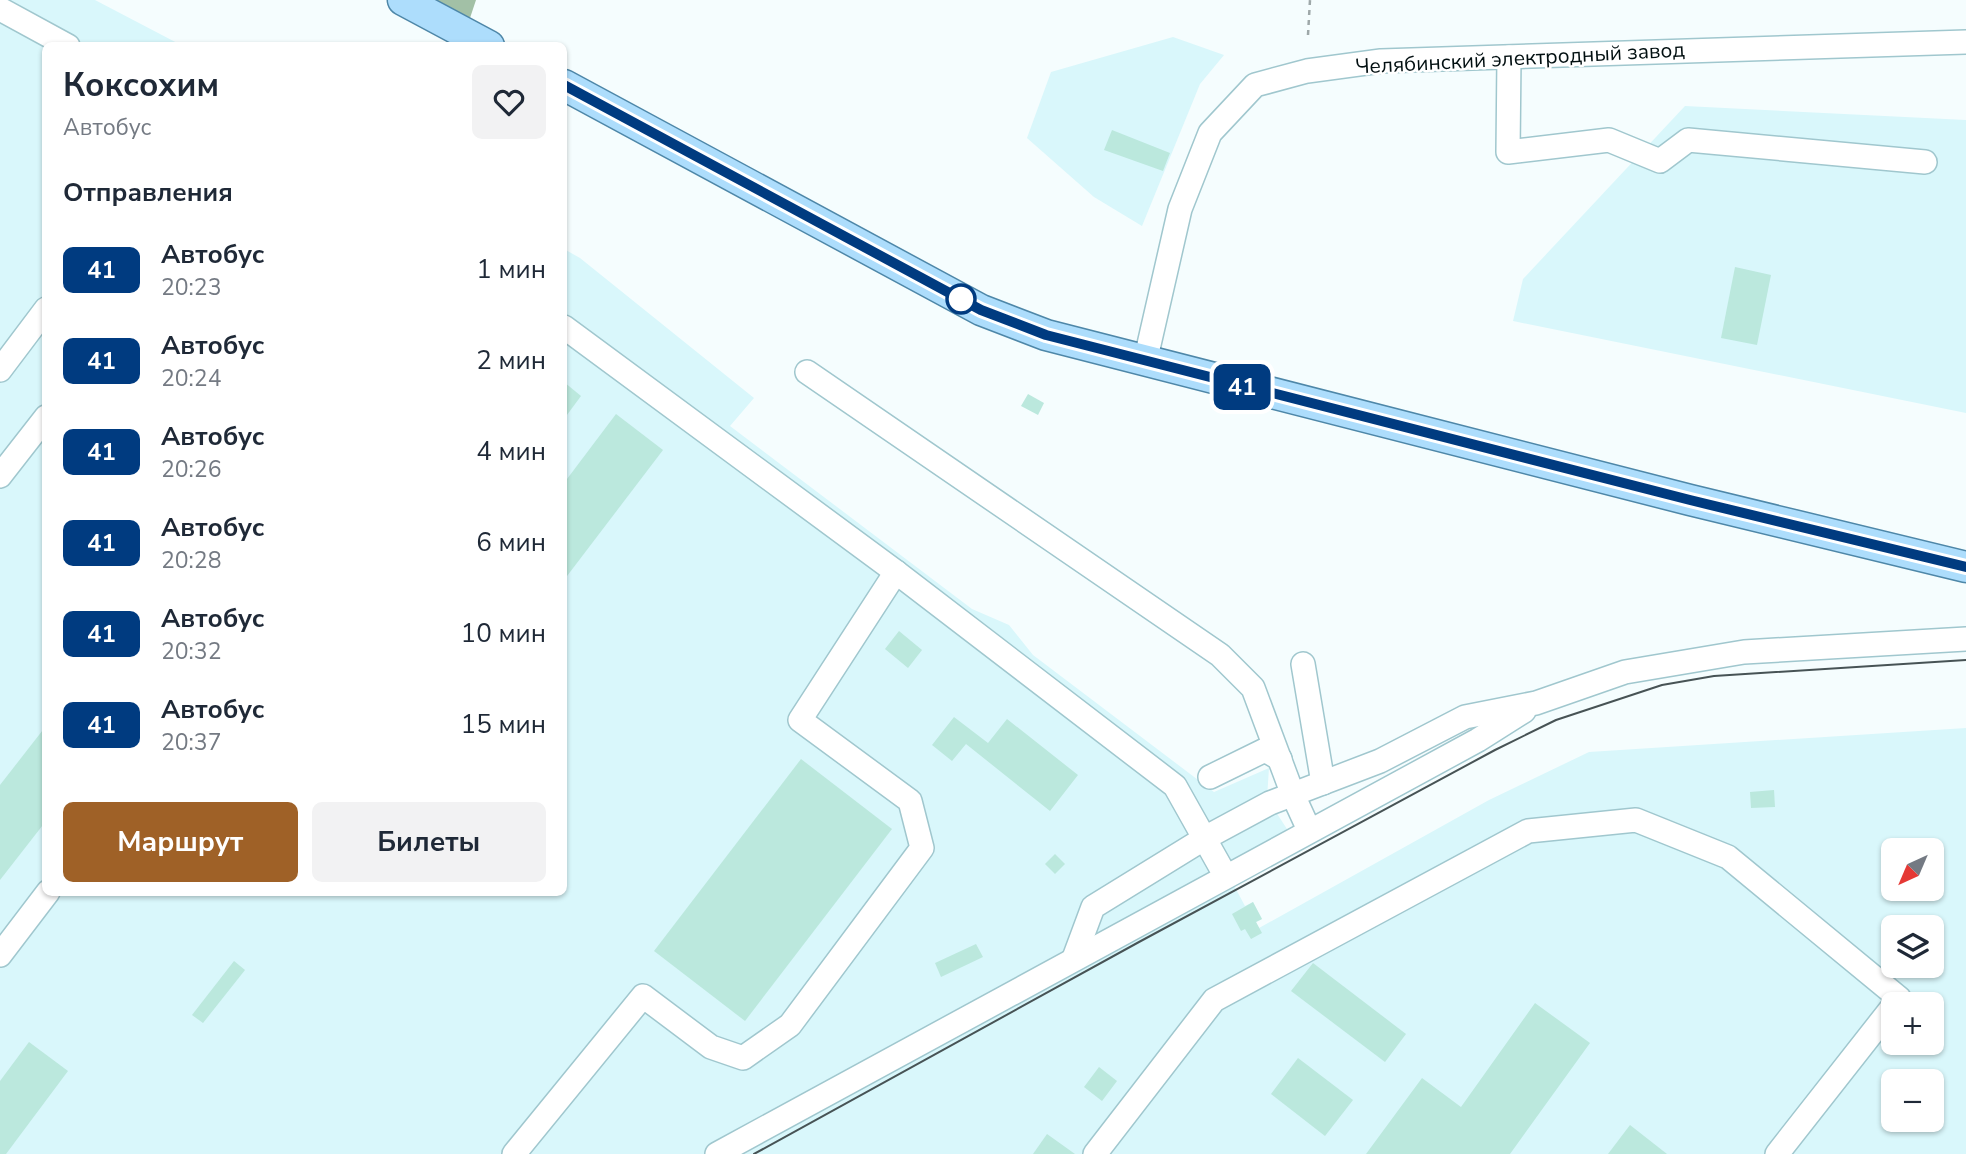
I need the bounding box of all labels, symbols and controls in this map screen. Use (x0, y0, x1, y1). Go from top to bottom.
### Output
street label: Челябинский электродный завод (1355, 35, 1685, 81)
text: Коксохим (63, 63, 219, 108)
button: heart (472, 65, 546, 139)
text: Автобус (63, 112, 151, 143)
text: Отправления (63, 175, 233, 210)
text: Автобус (161, 237, 264, 272)
text: 1 мин (476, 252, 546, 287)
text: 41 (87, 254, 116, 286)
text: 20:23 (161, 272, 221, 303)
unlabelled marker (946, 284, 976, 314)
text: Автобус (161, 328, 264, 363)
text: 2 мин (476, 343, 546, 378)
text: 41 (87, 345, 116, 377)
text: 20:24 (161, 363, 221, 394)
line badge: 41 (1210, 364, 1274, 410)
text: 41 (1228, 371, 1256, 403)
text: Автобус (161, 419, 264, 454)
text: 4 мин (476, 434, 546, 469)
text: 41 (87, 436, 116, 468)
text: 20:26 (161, 454, 221, 485)
text: Автобус (161, 510, 264, 545)
text: 6 мин (476, 525, 546, 560)
text: 41 (87, 527, 116, 559)
text: 20:28 (161, 545, 221, 576)
text: Автобус (161, 601, 264, 636)
text: 10 мин (461, 616, 546, 651)
text: 41 (87, 618, 116, 650)
text: 20:32 (161, 636, 221, 667)
text: Автобус (161, 692, 264, 727)
text: 15 мин (461, 707, 546, 742)
text: 41 (87, 709, 116, 741)
text: 20:37 (161, 727, 221, 758)
button: Маршрут (63, 802, 298, 882)
button: Билеты (312, 802, 546, 882)
north arrow (1881, 838, 1944, 901)
map controls (1881, 838, 1944, 1132)
button: layers (1881, 915, 1944, 978)
button: + (1881, 992, 1944, 1055)
button: − (1881, 1069, 1944, 1132)

